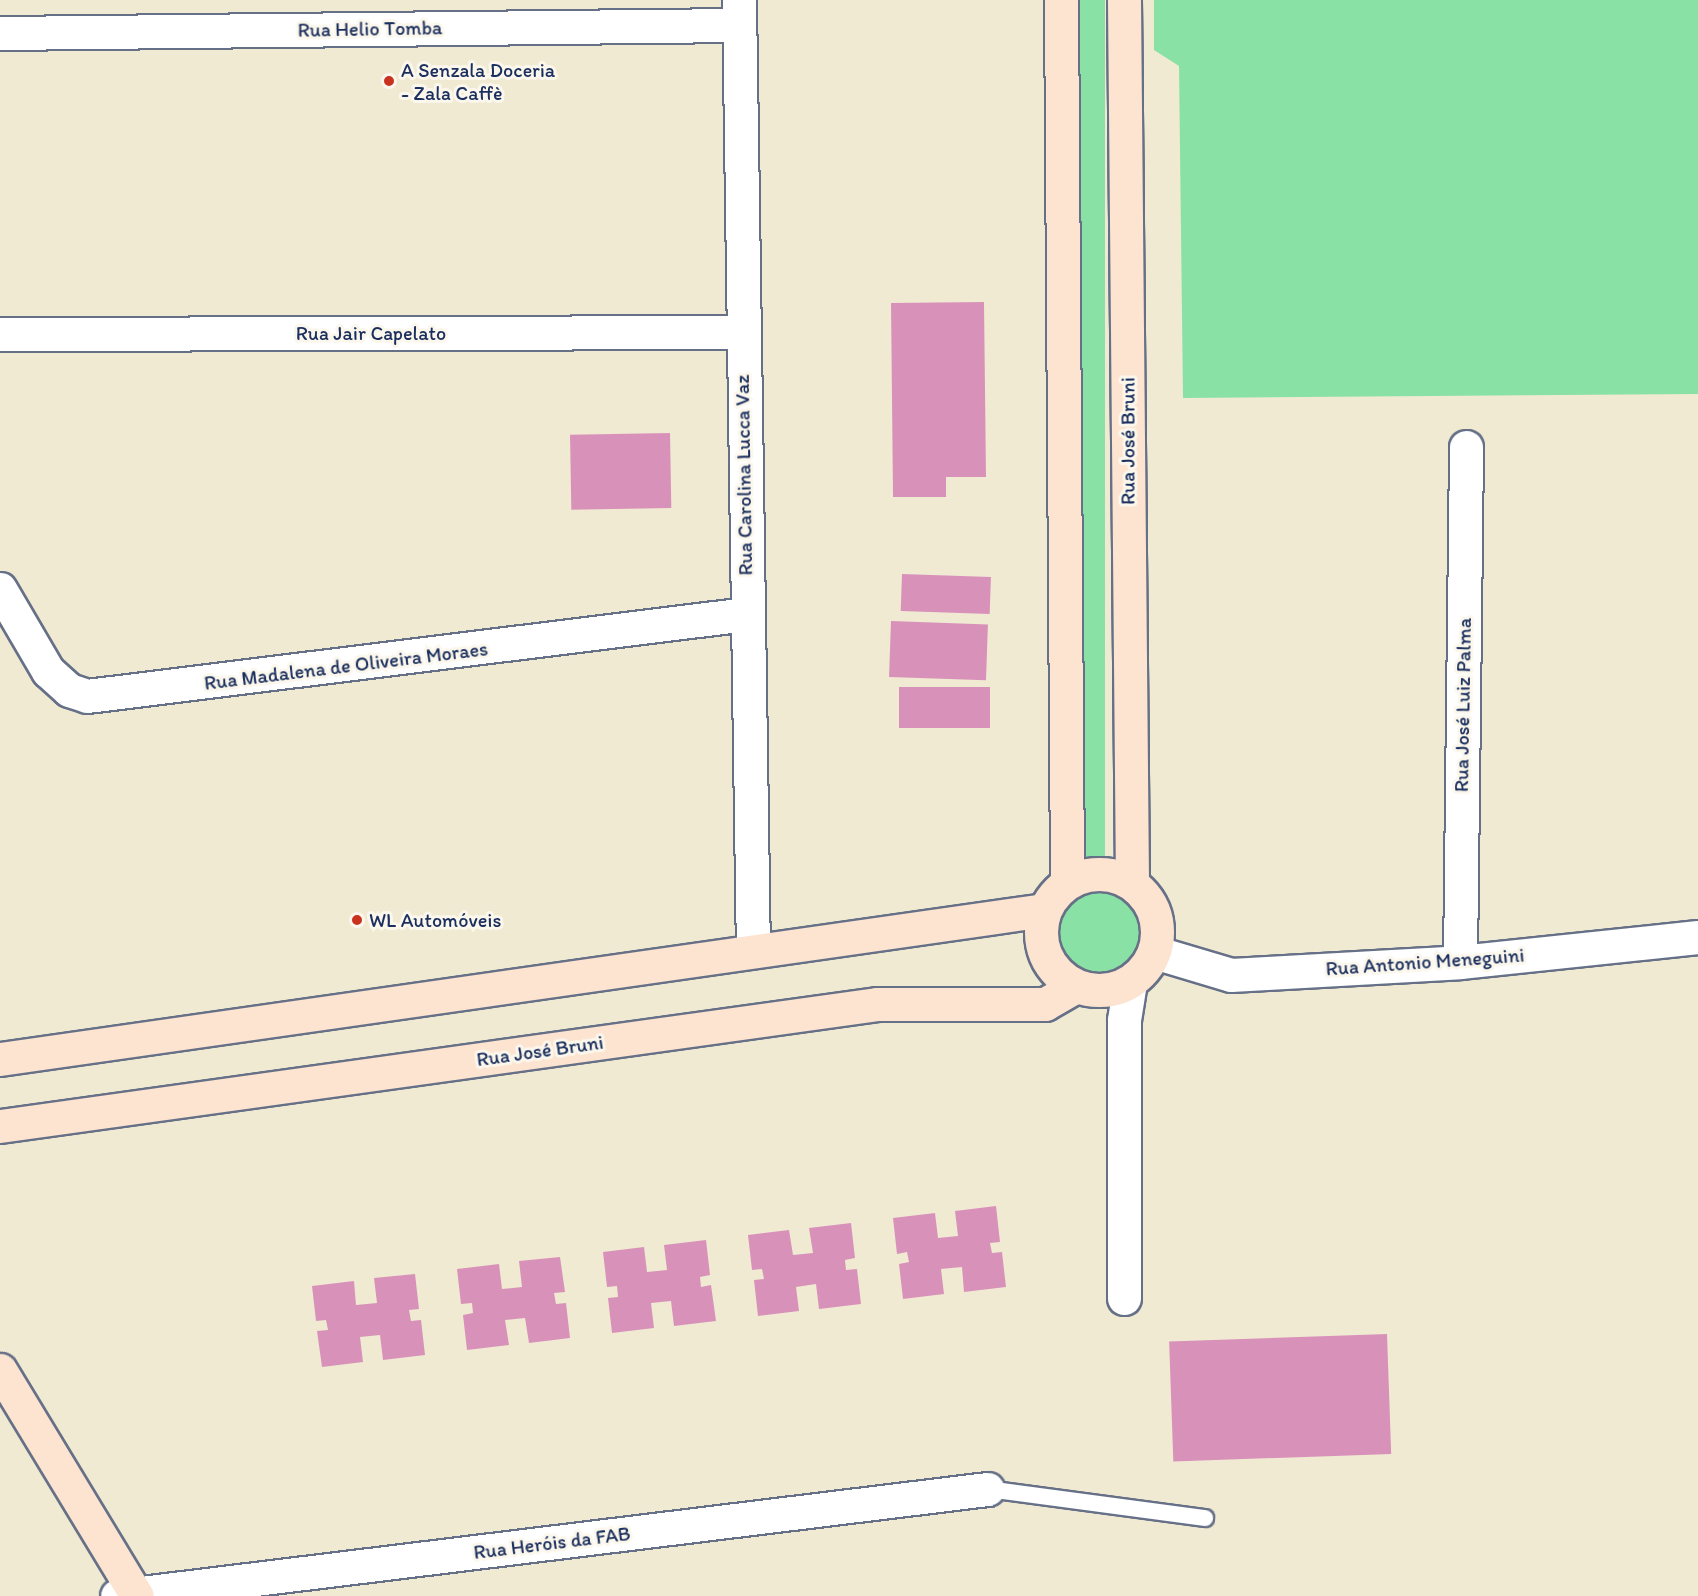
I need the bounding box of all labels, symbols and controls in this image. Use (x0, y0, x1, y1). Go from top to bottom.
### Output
street label: Rua Helio Tomba (298, 16, 442, 42)
place label: A Senzala Doceria - Zala Caffè (401, 58, 555, 105)
marker: A Senzala Doceria - Zala Caffè (382, 74, 396, 88)
street label: Rua Jair Capelato (295, 321, 447, 345)
street label: Rua Carolina Lucca Vaz (730, 375, 758, 575)
street label: Rua José Bruni (1116, 377, 1140, 505)
street label: Rua José Luiz Palma (1449, 618, 1477, 792)
street label: Rua Madalena de Oliveira Moraes (203, 637, 489, 695)
place label: WL Automóveis (369, 908, 501, 932)
marker: WL Automóveis (350, 913, 364, 927)
street label: Rua Antonio Meneguini (1325, 943, 1525, 981)
street label: Rua José Bruni (475, 1030, 605, 1072)
street label: Rua Heróis da FAB (472, 1521, 632, 1565)

